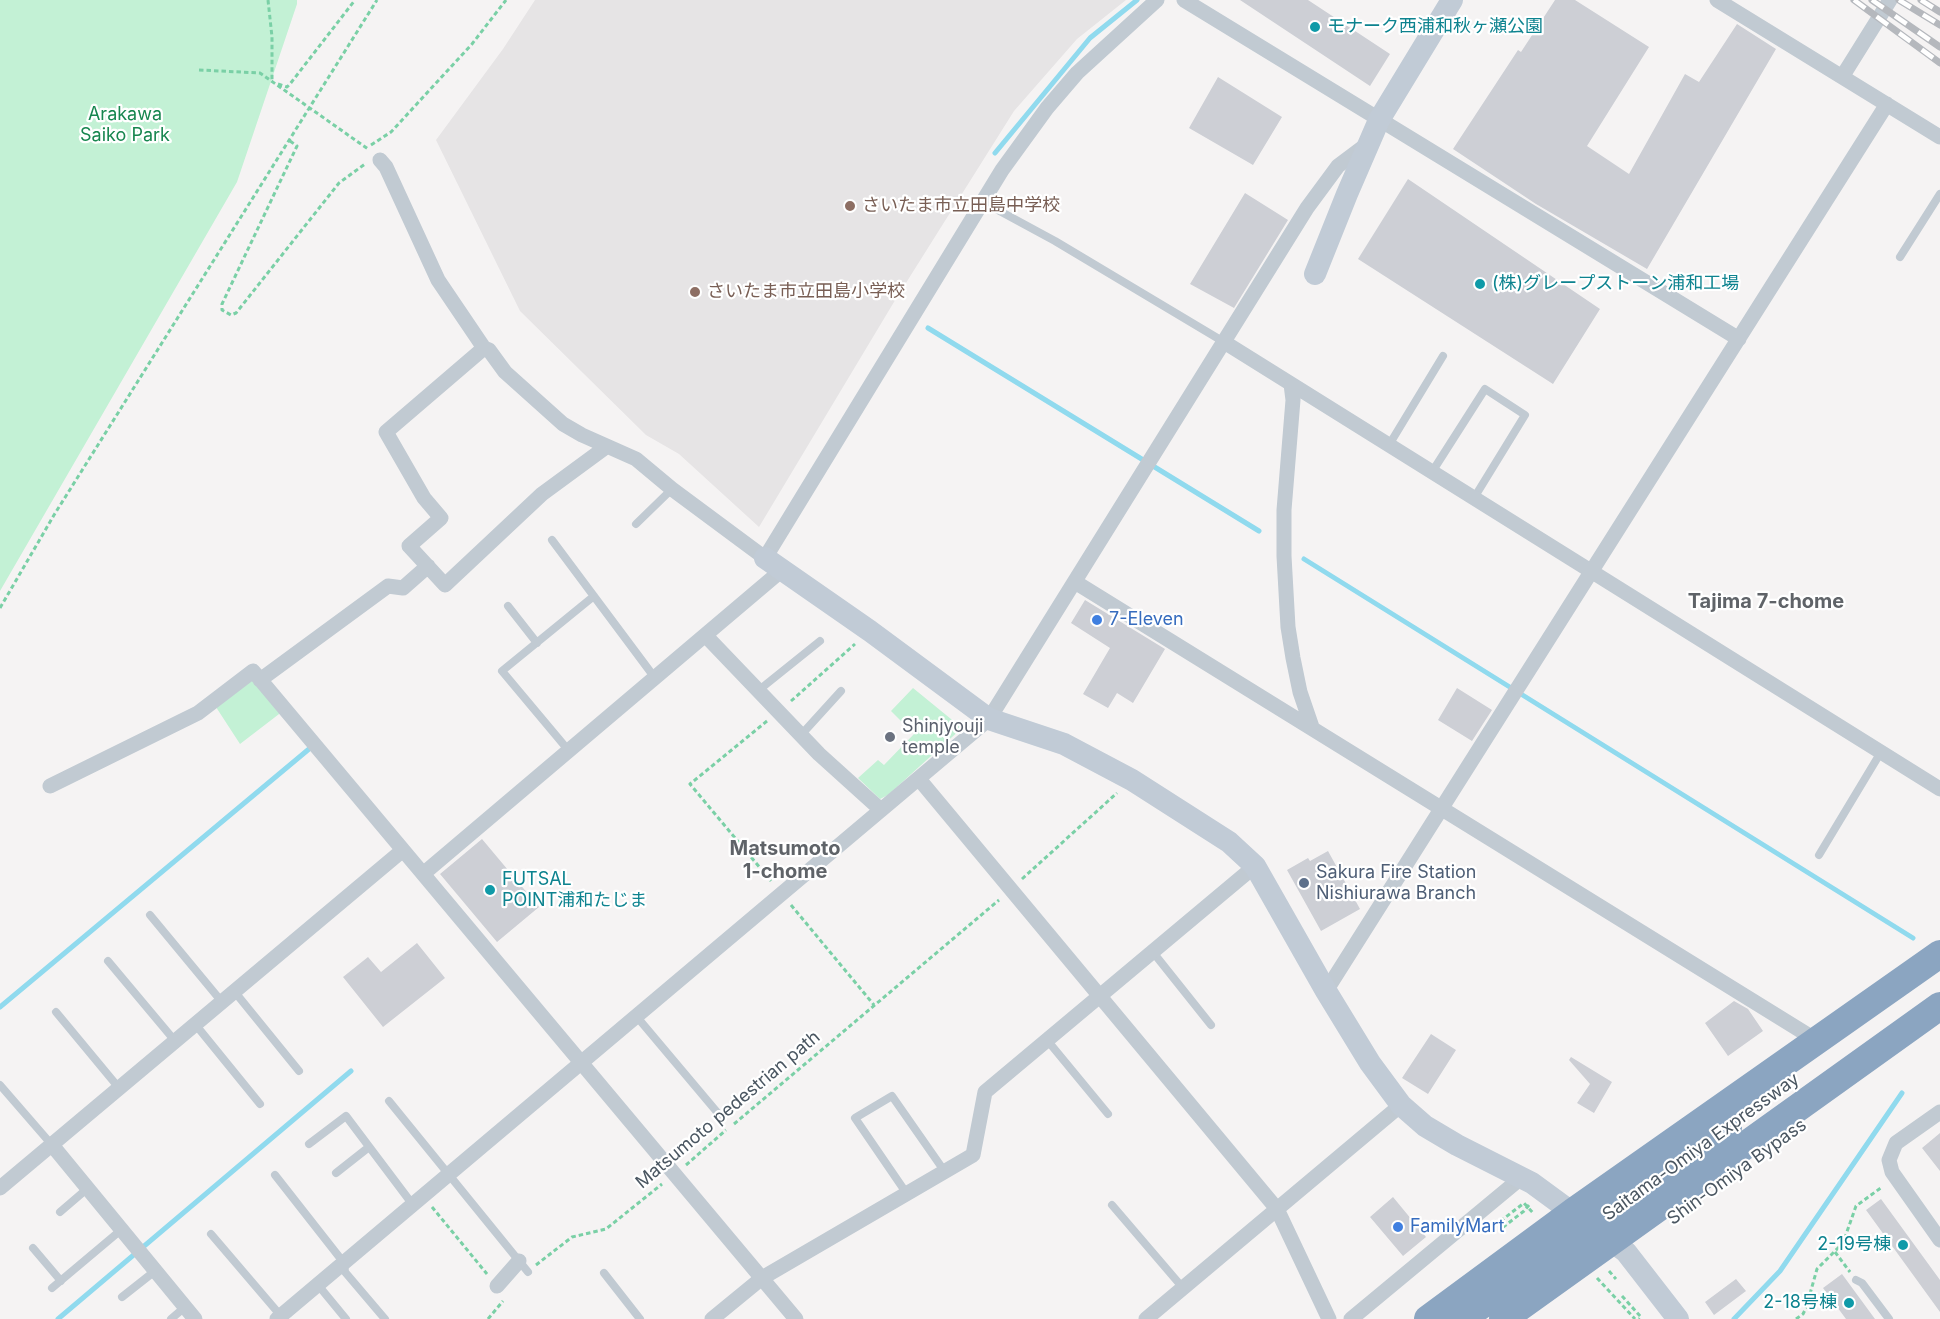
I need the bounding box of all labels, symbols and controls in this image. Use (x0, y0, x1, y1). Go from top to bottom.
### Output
place label: モナーク西浦和秋ヶ瀬公園 (1327, 16, 1543, 38)
marker: モナーク西浦和秋ヶ瀬公園 (1308, 20, 1322, 34)
park label: Arakawa Saiko Park (80, 104, 170, 146)
place label: さいたま市立田島中学校 (862, 195, 1060, 217)
marker: さいたま市立田島中学校 (843, 199, 857, 213)
place label: (株)グレープストーン浦和工場 (1492, 273, 1739, 295)
marker: (株)グレープストーン浦和工場 (1473, 277, 1487, 291)
place label: さいたま市立田島小学校 (707, 281, 905, 303)
marker: さいたま市立田島小学校 (688, 285, 702, 299)
district label: Tajima 7-chome (1688, 590, 1844, 614)
place label: 7-Eleven (1109, 609, 1184, 631)
marker: 7-Eleven (1090, 613, 1104, 627)
place label: Shinjyouji temple (902, 716, 983, 758)
marker: Shinjyouji temple (883, 730, 897, 744)
district label: Matsumoto 1-chome (730, 837, 840, 884)
place label: Sakura Fire Station Nishiurawa Branch (1316, 862, 1476, 904)
place label: FUTSAL POINT浦和たじま (502, 869, 647, 912)
marker: Sakura Fire Station Nishiurawa Branch (1297, 876, 1311, 890)
marker: FUTSAL POINT浦和たじま (483, 883, 497, 897)
street label: Matsumoto pedestrian path (631, 1027, 825, 1193)
street label: Saitama-Omiya Expressway (1599, 1068, 1803, 1226)
street label: Shin-Omiya Bypass (1663, 1114, 1811, 1230)
place label: FamilyMart (1410, 1216, 1504, 1238)
marker: FamilyMart (1391, 1220, 1405, 1234)
place label: 2-19号棟 (1817, 1234, 1891, 1256)
marker: 2-19号棟 (1896, 1238, 1910, 1252)
place label: 2-18号棟 (1763, 1292, 1837, 1314)
marker: 2-18号棟 (1842, 1296, 1856, 1310)

